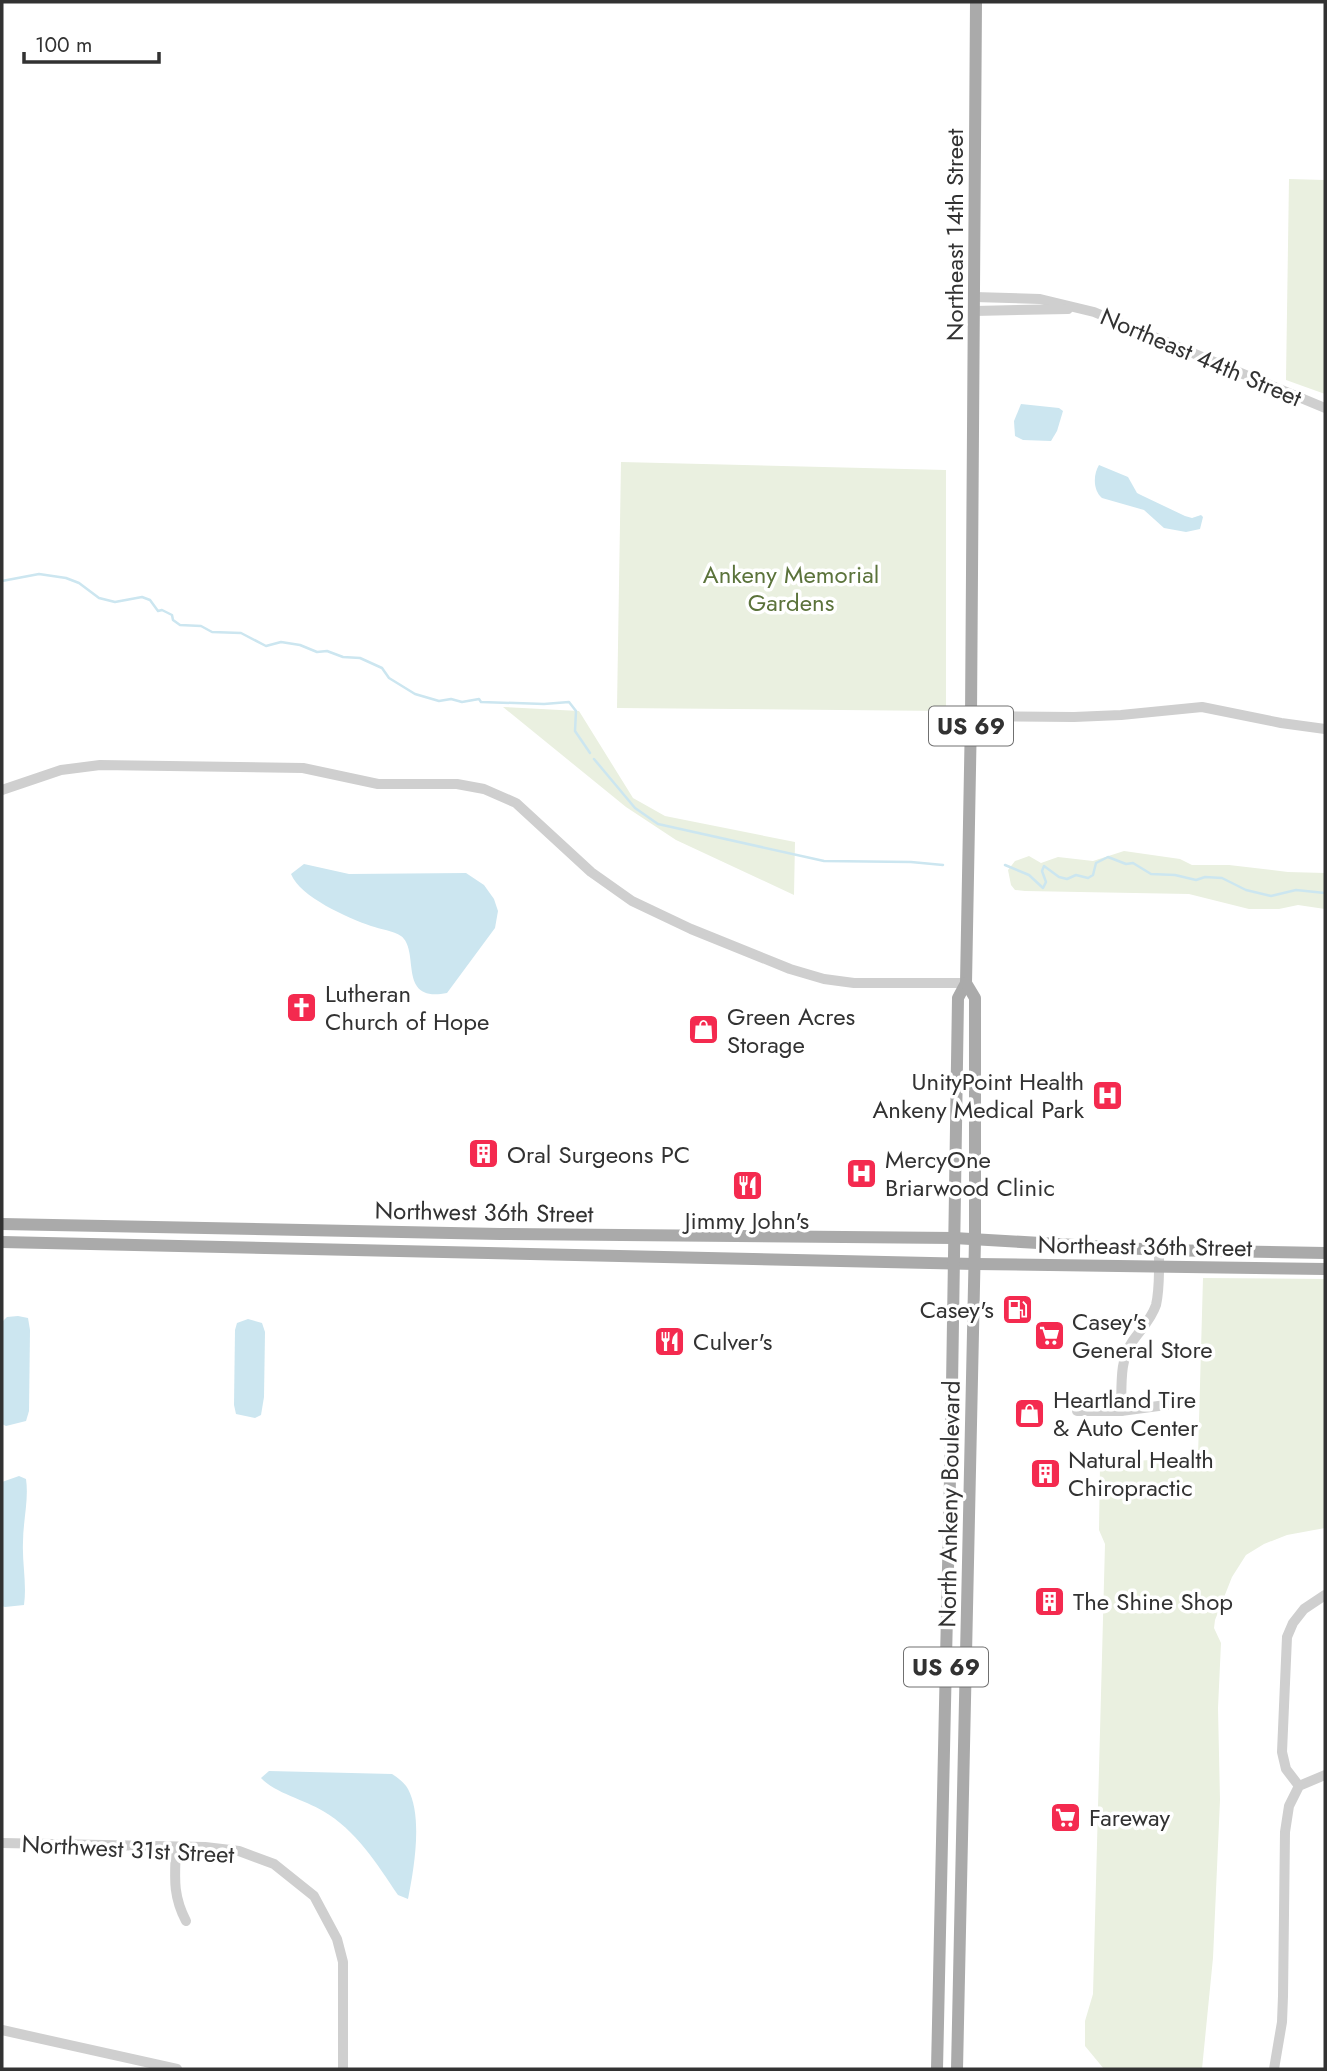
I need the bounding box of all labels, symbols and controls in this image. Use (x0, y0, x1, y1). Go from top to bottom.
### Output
scale bar (24, 21, 159, 65)
text: 100 m (35, 30, 92, 60)
street label: Northeast 14th Street (937, 129, 972, 341)
street label: Northeast 44th Street (1095, 299, 1307, 415)
park label: Ankeny Memorial Gardens (703, 557, 879, 620)
road number: US 69 (929, 706, 1013, 746)
place label: Lutheran Church of Hope (325, 976, 489, 1039)
church icon: Lutheran Church of Hope (285, 990, 319, 1024)
place label: Green Acres Storage (727, 999, 855, 1062)
shop icon: Green Acres Storage (687, 1013, 721, 1047)
place label: UnityPoint Health Ankeny Medical Park (873, 1064, 1084, 1127)
hospital icon: UnityPoint Health Ankeny Medical Park (1090, 1078, 1124, 1112)
building icon: Oral Surgeons PC (467, 1137, 501, 1171)
place label: Oral Surgeons PC (507, 1137, 690, 1172)
place label: MercyOne Briarwood Clinic (885, 1142, 1055, 1205)
hospital icon: MercyOne Briarwood Clinic (845, 1156, 879, 1190)
restaurant icon: Jimmy John's (730, 1169, 764, 1203)
street label: Northwest 36th Street (374, 1193, 594, 1231)
place label: Jimmy John's (682, 1203, 809, 1238)
street label: Northeast 36th Street (1037, 1227, 1253, 1265)
place label: Casey's (920, 1292, 994, 1327)
fuel station icon: Casey's (1000, 1292, 1034, 1326)
place label: Casey's General Store (1072, 1304, 1213, 1367)
supermarket icon: Casey's General Store (1032, 1318, 1066, 1352)
restaurant icon: Culver's (653, 1324, 687, 1358)
place label: Culver's (693, 1324, 772, 1359)
street label: North Ankeny Boulevard (929, 1380, 969, 1628)
place label: Heartland Tire & Auto Center (1053, 1382, 1199, 1445)
shop icon: Heartland Tire & Auto Center (1013, 1396, 1047, 1430)
place label: Natural Health Chiropractic (1068, 1442, 1214, 1505)
building icon: Natural Health Chiropractic (1028, 1456, 1062, 1490)
building icon: The Shine Shop (1033, 1584, 1067, 1618)
place label: The Shine Shop (1073, 1584, 1233, 1619)
road number: US 69 (904, 1648, 988, 1686)
supermarket icon: Fareway (1049, 1800, 1083, 1834)
place label: Fareway (1089, 1800, 1170, 1835)
street label: Northwest 31st Street (21, 1826, 235, 1872)

